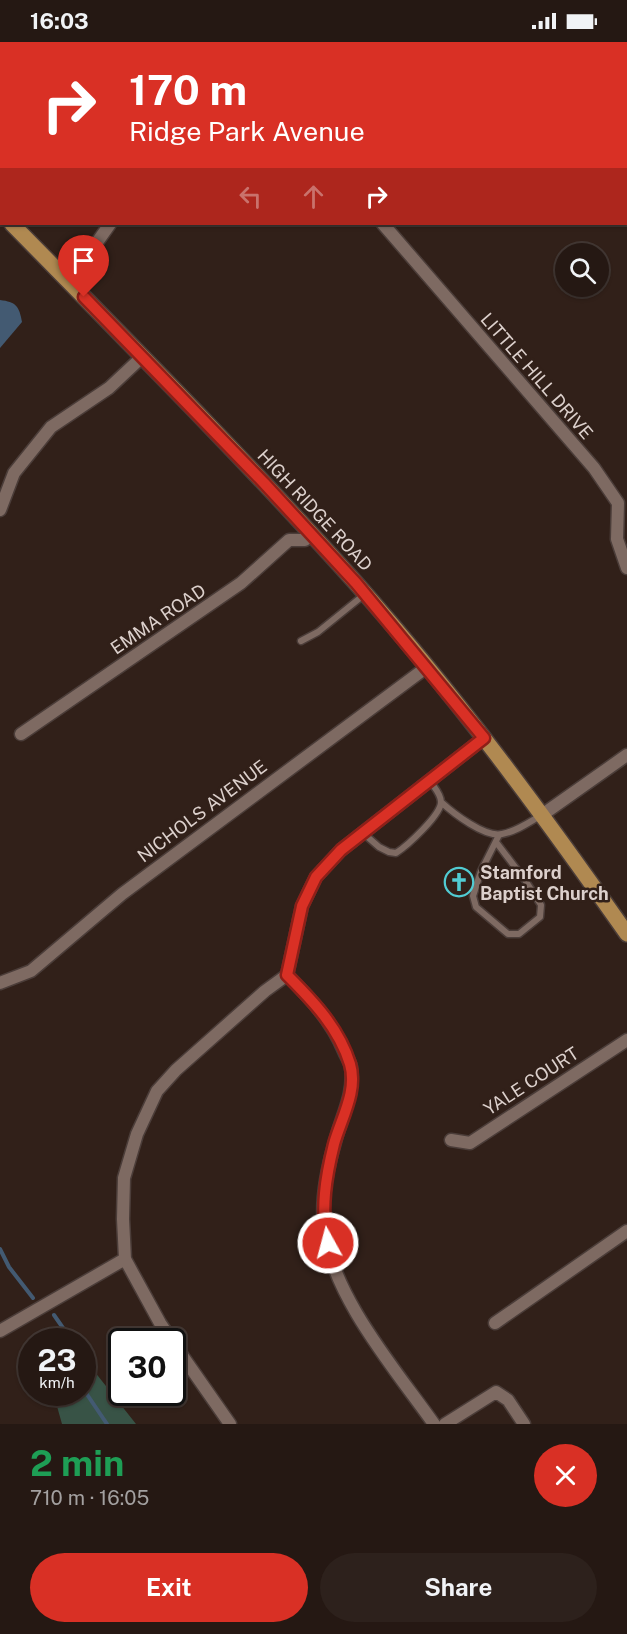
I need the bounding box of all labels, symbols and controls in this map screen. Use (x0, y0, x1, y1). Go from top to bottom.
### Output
text: 16:03 (30, 8, 89, 34)
text: 170 m (129, 65, 247, 114)
icon: right (30, 66, 108, 144)
text: Ridge Park Avenue (129, 115, 365, 147)
icon: left (234, 180, 267, 213)
icon: ahead (297, 180, 330, 213)
icon: right (360, 180, 393, 213)
pin (58, 235, 109, 297)
map controls (555, 243, 609, 297)
button: search (555, 243, 609, 297)
icon: arrive (67, 244, 100, 277)
street label: LITTLE HILL DRIVE (476, 309, 598, 443)
street label: HIGH RIDGE ROAD (253, 445, 377, 575)
street label: EMMA ROAD (106, 579, 210, 659)
street label: NICHOLS AVENUE (133, 756, 271, 866)
place label: Stamford Baptist Church (480, 862, 609, 904)
church icon: Stamford Baptist Church (443, 866, 475, 898)
street label: YALE COURT (480, 1042, 583, 1119)
position arrow (296, 1211, 360, 1275)
speed limit sign: 30 (108, 1328, 186, 1406)
text: 23 (37, 1342, 77, 1378)
text: km/h (39, 1374, 75, 1391)
text: 2 min (30, 1442, 124, 1484)
button: close (534, 1444, 597, 1507)
text: 710 m · 16:05 (30, 1486, 149, 1510)
button: Exit (30, 1553, 308, 1622)
button: Share (320, 1553, 597, 1622)

